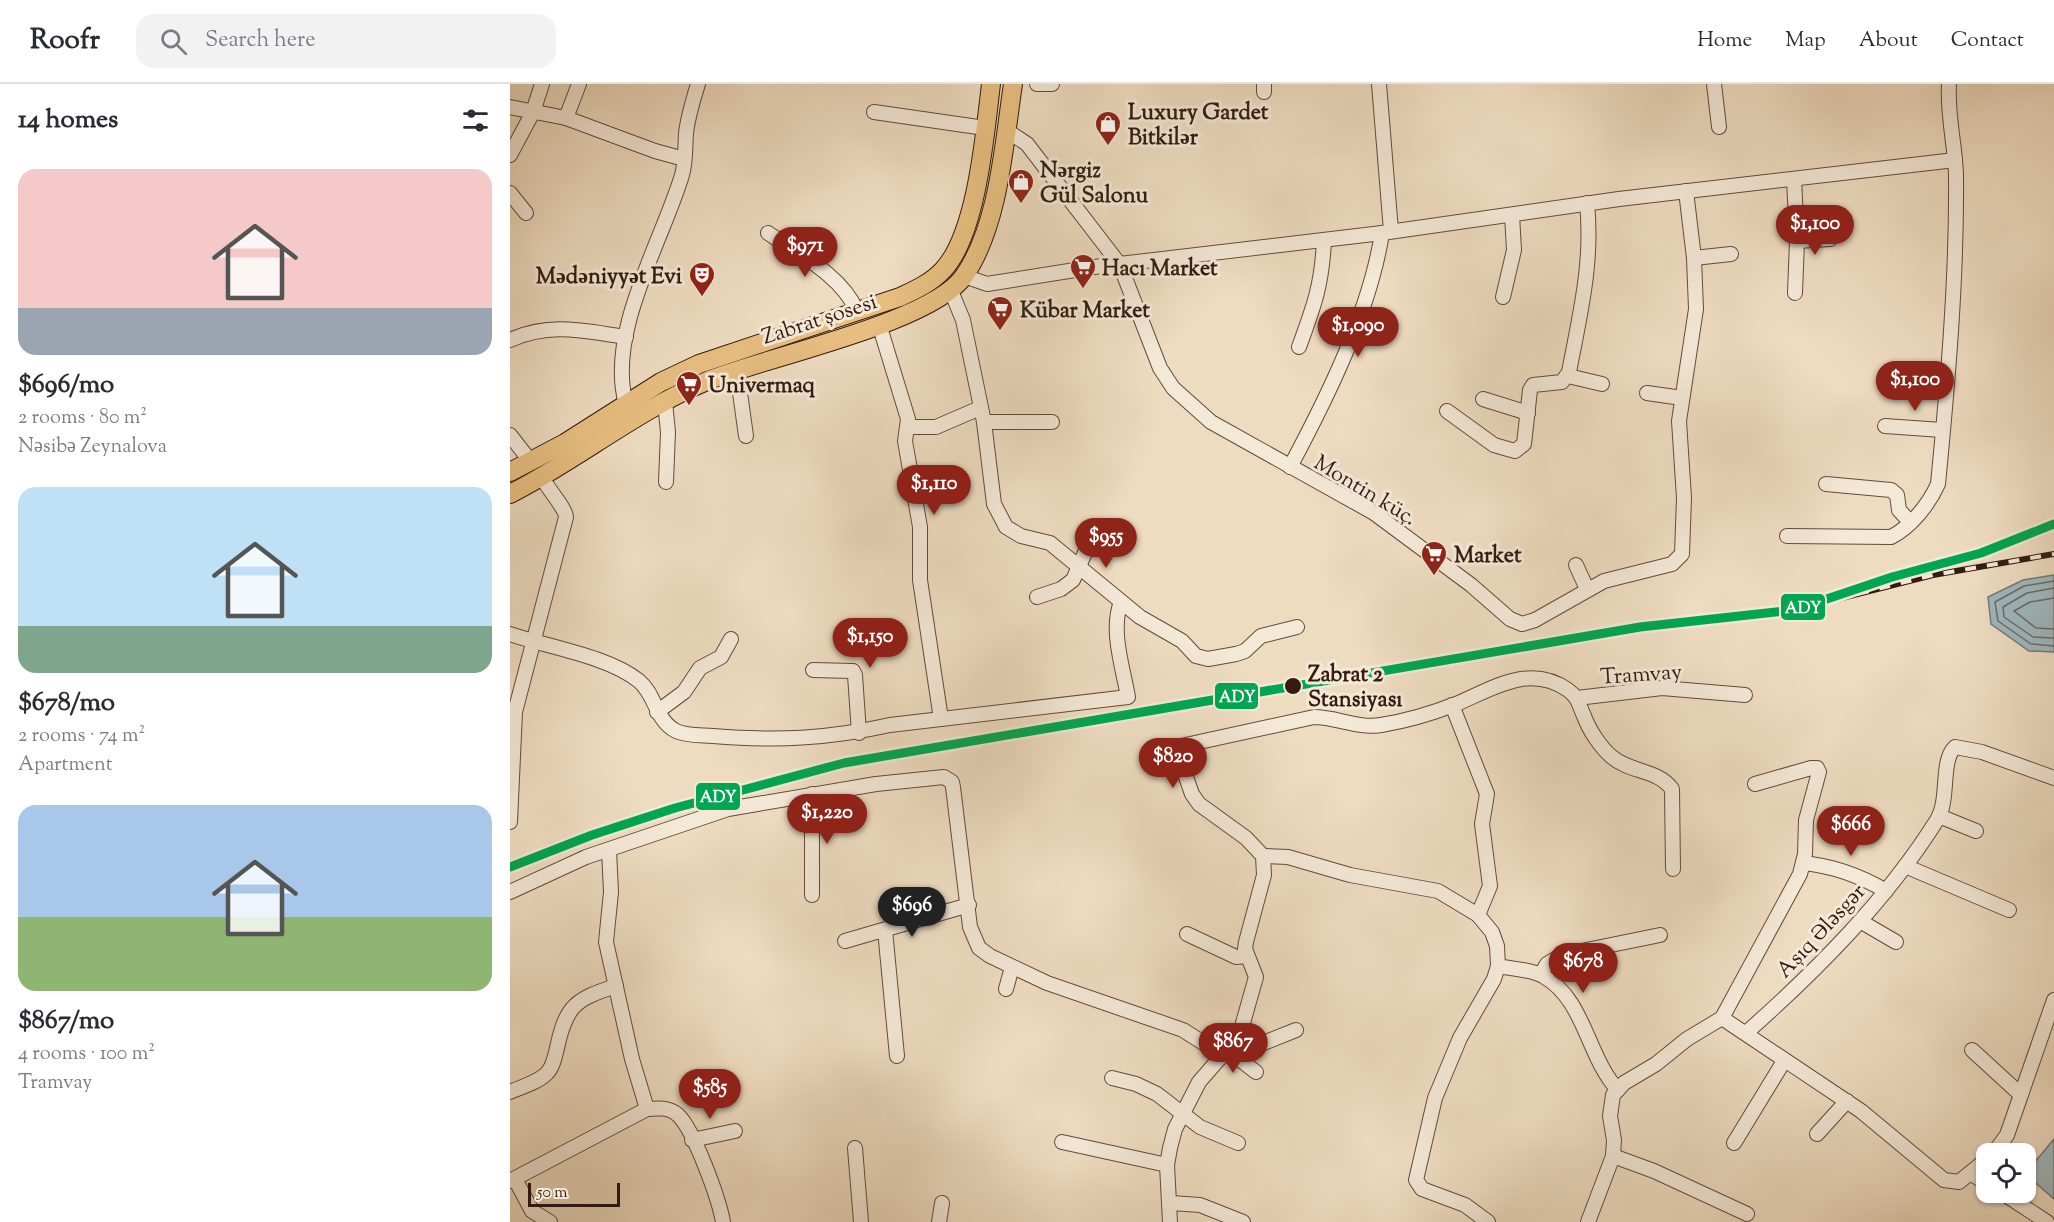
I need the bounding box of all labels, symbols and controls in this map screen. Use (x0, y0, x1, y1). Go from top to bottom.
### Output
search box (136, 14, 556, 68)
text: Roofr (30, 21, 100, 61)
icon: search (157, 25, 190, 58)
text: Search here (205, 25, 315, 57)
text: Home (1697, 26, 1752, 56)
text: Map (1785, 26, 1826, 56)
text: About (1859, 26, 1918, 56)
text: Contact (1951, 26, 2024, 56)
place label: Luxury Gardet Bitkilər (1128, 98, 1269, 155)
text: 14 homes (18, 102, 118, 139)
icon: filters (459, 104, 492, 137)
shop icon: Luxury Gardet Bitkilər (1093, 109, 1123, 147)
place label: Nərgiz Gül Salonu (1040, 156, 1148, 213)
shop icon: Nərgiz Gül Salonu (1006, 167, 1036, 205)
pin: $1,100 (1766, 205, 1864, 256)
icon: home (201, 208, 309, 316)
text: $1,100 (1790, 210, 1840, 239)
pin: $971 (769, 227, 841, 278)
text: $971 (786, 232, 824, 261)
supermarket icon: Hacı Market (1068, 252, 1098, 290)
place label: Hacı Market (1102, 254, 1218, 286)
theatre icon: Mədəniyyət Evi (687, 260, 717, 298)
place label: Mədəniyyət Evi (536, 262, 683, 294)
street label: Zabrat şosesi (758, 287, 882, 354)
supermarket icon: Kübar Market (985, 294, 1015, 332)
place label: Kübar Market (1020, 296, 1150, 328)
pin: $1,090 (1309, 307, 1407, 358)
text: $1,090 (1332, 312, 1384, 341)
pin: $1,100 (1866, 361, 1964, 412)
text: $1,100 (1890, 366, 1940, 395)
text: $696/mo (18, 367, 114, 404)
supermarket icon: Univermaq (674, 369, 704, 407)
place label: Univermaq (708, 371, 815, 403)
text: 2 rooms · 80 m² (18, 404, 147, 433)
text: Nəsibə Zeynalova (18, 433, 167, 462)
street label: Montin küç. (1307, 448, 1422, 535)
pin: $1,110 (885, 465, 983, 516)
text: $1,110 (911, 470, 957, 499)
pin: $955 (1070, 518, 1142, 569)
text: $955 (1089, 523, 1123, 552)
icon: home (201, 526, 309, 634)
supermarket icon: Market (1419, 539, 1449, 577)
place label: Market (1454, 541, 1522, 573)
line badge: ADY (1780, 593, 1826, 621)
text: ADY (1785, 598, 1822, 621)
pin: $1,150 (821, 618, 919, 669)
text: $1,150 (847, 623, 893, 652)
street label: Tramvay (1599, 657, 1683, 695)
place label: Zabrat 2 Stansiyası (1308, 660, 1403, 717)
marker: Zabrat 2 Stansiyası (1283, 676, 1303, 696)
line badge: ADY (1214, 682, 1259, 710)
text: $678/mo (18, 685, 115, 722)
text: ADY (1219, 687, 1256, 710)
text: 2 rooms · 74 m² (18, 722, 145, 751)
pin: $820 (1137, 738, 1209, 789)
text: $820 (1153, 743, 1193, 772)
text: Apartment (18, 751, 113, 780)
line badge: ADY (695, 782, 741, 811)
text: ADY (700, 787, 737, 810)
pin: $1,220 (778, 794, 876, 845)
text: $1,220 (801, 799, 853, 828)
pin: $666 (1815, 806, 1887, 857)
text: $666 (1831, 811, 1871, 840)
icon: home (201, 844, 309, 952)
street label: Aşıq Ələsgər (1770, 878, 1874, 986)
pin: $696 (876, 887, 948, 938)
text: $696 (892, 892, 932, 921)
pin: $678 (1547, 943, 1619, 994)
text: $678 (1563, 948, 1603, 977)
text: $867/mo (18, 1003, 114, 1040)
pin: $867 (1197, 1023, 1269, 1074)
text: $867 (1213, 1028, 1253, 1057)
text: 4 rooms · 100 m² (18, 1040, 155, 1069)
text: Tramvay (18, 1069, 92, 1098)
pin: $585 (674, 1069, 746, 1120)
text: $585 (693, 1074, 727, 1103)
map controls (1976, 1143, 2036, 1203)
button: locate (1976, 1143, 2036, 1203)
scale bar (528, 1180, 620, 1208)
text: 50 m (537, 1182, 568, 1205)

